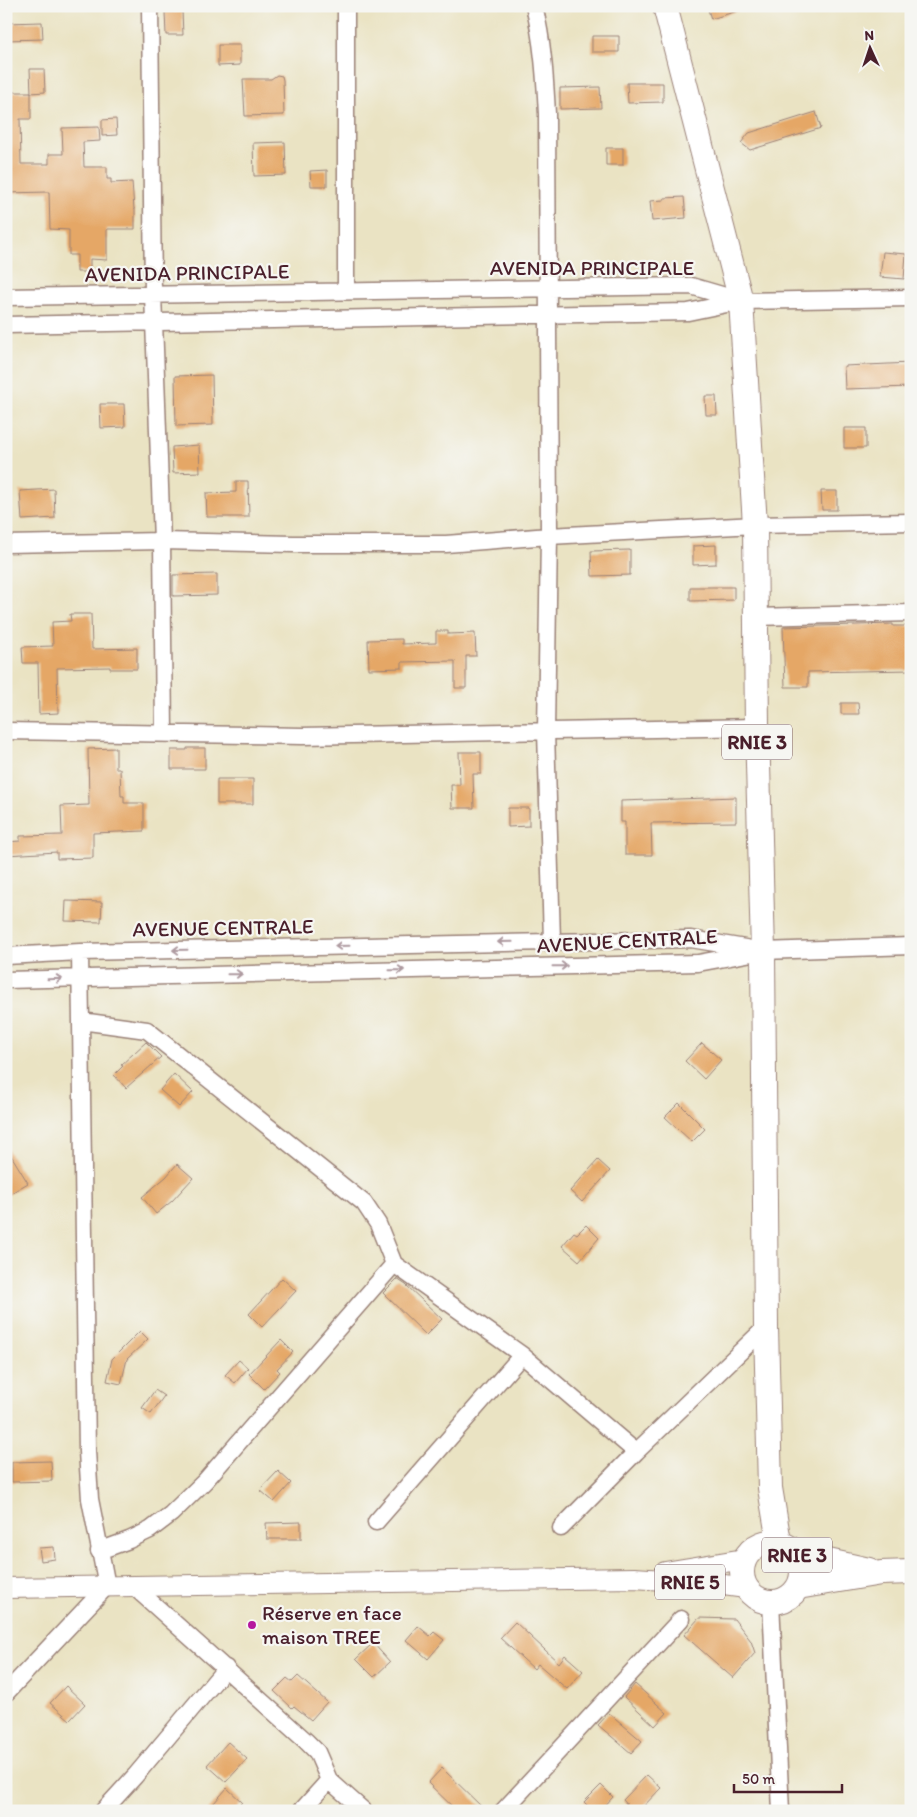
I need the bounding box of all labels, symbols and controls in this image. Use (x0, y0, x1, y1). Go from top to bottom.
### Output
north arrow (844, 22, 894, 72)
text: N (864, 27, 875, 44)
street label: AVENIDA PRINCIPALE (490, 255, 695, 280)
street label: AVENIDA PRINCIPALE (84, 258, 290, 287)
road number: RNIE 3 (722, 724, 792, 760)
street label: AVENUE CENTRALE (132, 913, 314, 942)
street label: AVENUE CENTRALE (536, 923, 718, 958)
one-way arrow (497, 938, 513, 947)
one-way arrow (335, 941, 351, 951)
one-way arrow (172, 945, 188, 955)
one-way arrow (552, 961, 568, 971)
one-way arrow (389, 965, 405, 975)
one-way arrow (226, 969, 243, 979)
one-way arrow (47, 974, 63, 983)
road number: RNIE 3 (762, 1538, 832, 1572)
road number: RNIE 5 (655, 1564, 725, 1600)
place label: Réserve en face maison TREE (262, 1600, 402, 1649)
marker: Réserve en face maison TREE (246, 1619, 258, 1631)
scale bar (734, 1762, 842, 1794)
text: 50 m (742, 1770, 775, 1788)

